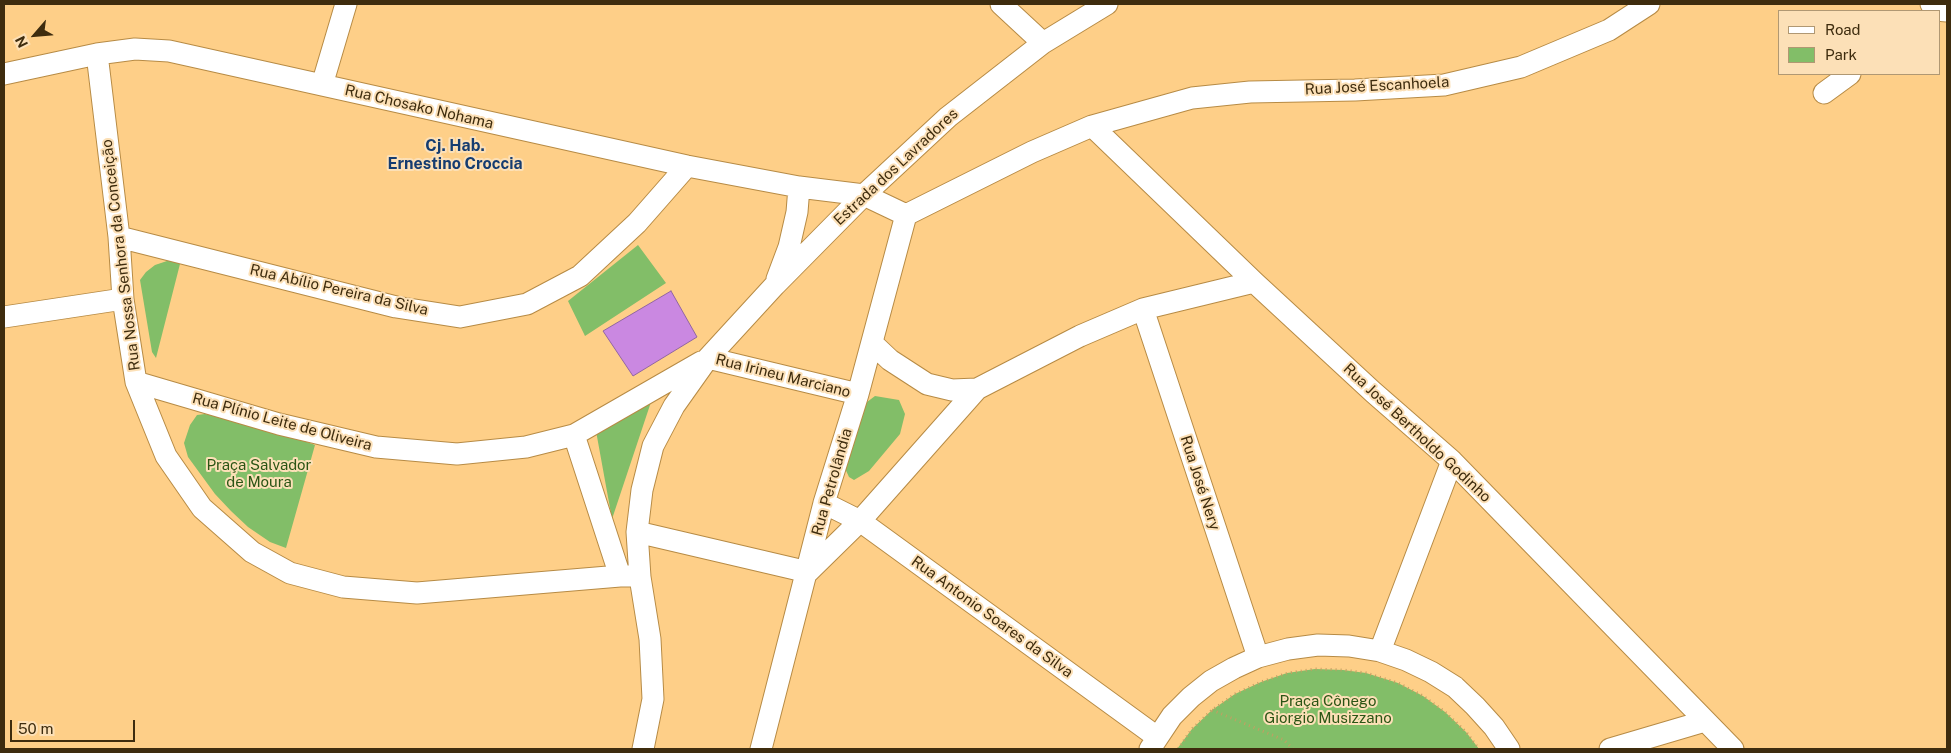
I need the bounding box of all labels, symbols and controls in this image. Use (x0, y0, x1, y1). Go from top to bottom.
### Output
north arrow (10, 10, 60, 60)
legend (1778, 10, 1941, 75)
text: Road (1825, 21, 1861, 38)
text: N (12, 33, 31, 50)
text: Park (1825, 46, 1857, 63)
street label: Rua José Escanhoela (1304, 73, 1450, 99)
street label: Rua Chosako Nohama (343, 81, 495, 133)
street label: Estrada dos Lavradores (830, 105, 962, 229)
district label: Cj. Hab. Ernestino Croccia (387, 136, 523, 174)
street label: Rua Nossa Senhora da Conceição (98, 138, 144, 372)
street label: Rua Abílio Pereira da Silva (248, 261, 430, 319)
street label: Rua Irineu Marciano (714, 351, 852, 401)
street label: Rua José Bertholdo Godinho (1339, 360, 1495, 506)
street label: Rua Plínio Leite de Oliveira (190, 389, 374, 455)
street label: Rua Petrolândia (808, 426, 856, 538)
street label: Rua José Nery (1176, 433, 1224, 533)
park label: Praça Salvador de Moura (207, 456, 311, 491)
street label: Rua Antonio Soares da Silva (908, 552, 1076, 682)
park label: Praça Cônego Giorgio Musizzano (1264, 692, 1392, 727)
scale bar (12, 710, 138, 742)
text: 50 m (18, 720, 53, 737)

